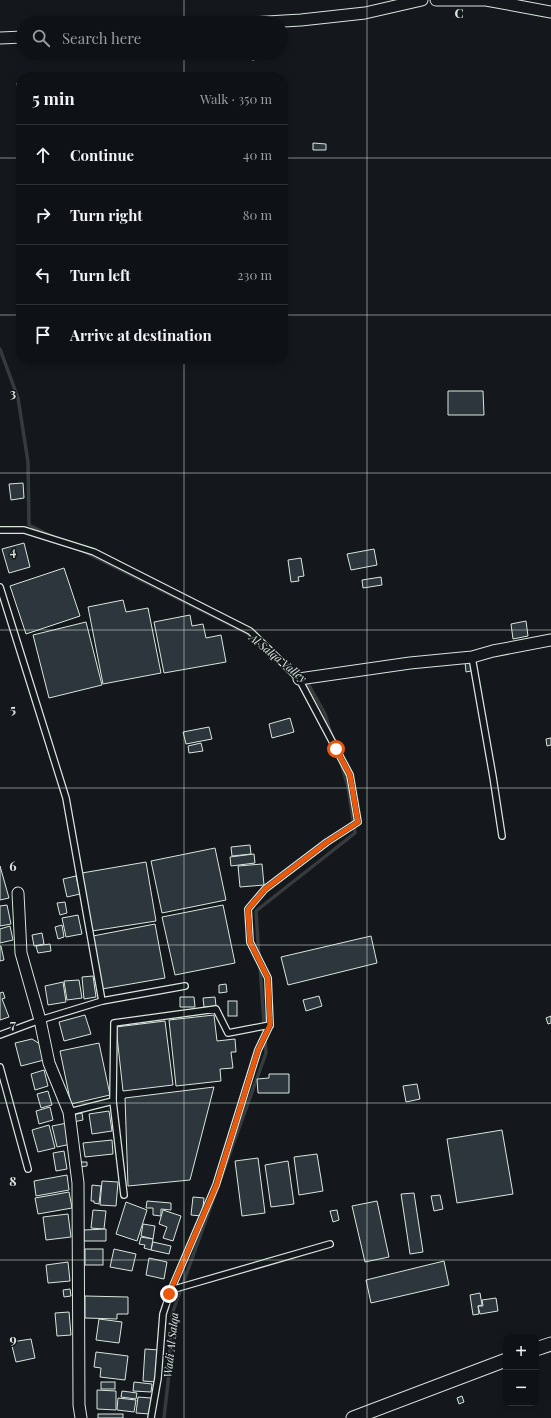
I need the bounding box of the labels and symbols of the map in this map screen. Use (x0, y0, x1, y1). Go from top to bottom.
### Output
text: C (454, 4, 464, 21)
text: 3 (10, 384, 16, 401)
text: 4 (10, 542, 17, 559)
water label: Al Salqa Valley (246, 629, 311, 686)
text: 5 (10, 700, 16, 717)
route start (327, 740, 345, 758)
text: 6 (9, 857, 17, 874)
text: 7 (10, 1015, 16, 1032)
text: 8 (9, 1172, 17, 1189)
route end (160, 1285, 178, 1303)
water label: Wadi Al Salqa (160, 1311, 181, 1378)
text: 9 (9, 1330, 17, 1347)

